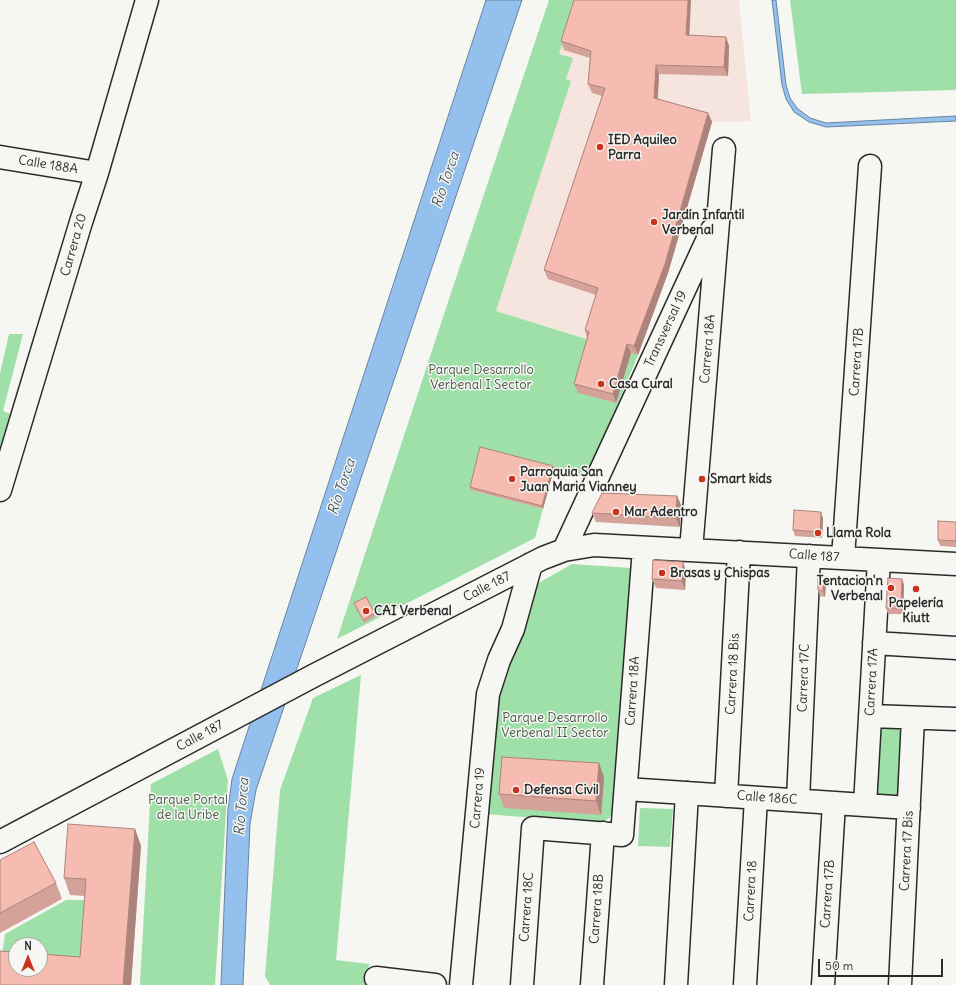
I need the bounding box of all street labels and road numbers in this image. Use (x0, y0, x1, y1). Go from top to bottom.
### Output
street label: Calle 188A (17, 153, 79, 177)
street label: Carrera 20 (58, 212, 90, 278)
street label: Transversal 19 (641, 288, 691, 370)
street label: Carrera 18A (697, 314, 719, 384)
street label: Carrera 17B (847, 327, 867, 397)
street label: Calle 187 (788, 546, 840, 566)
street label: Calle 187 (461, 569, 513, 605)
street label: Carrera 18 Bis (723, 633, 743, 715)
street label: Carrera 17C (795, 643, 813, 713)
street label: Carrera 17A (862, 647, 882, 717)
street label: Carrera 18A (623, 656, 643, 726)
street label: Calle 187 (174, 717, 226, 755)
street label: Carrera 19 (468, 767, 488, 829)
street label: Calle 186C (736, 788, 798, 808)
street label: Carrera 17 Bis (897, 810, 917, 892)
street label: Carrera 17B (818, 859, 838, 929)
street label: Carrera 18 (742, 860, 760, 922)
street label: Carrera 18C (517, 872, 537, 942)
street label: Carrera 18B (587, 874, 607, 944)

